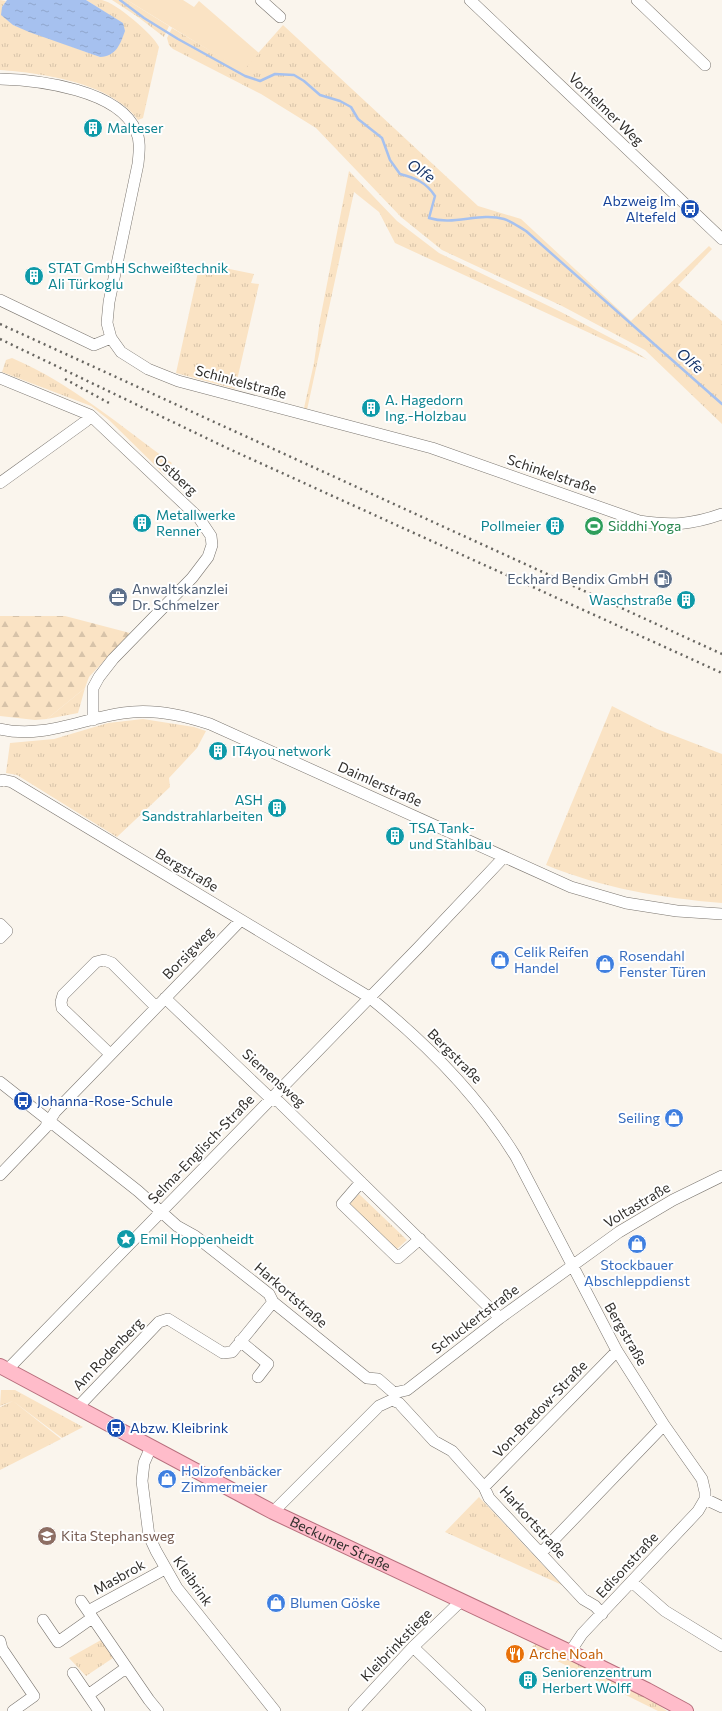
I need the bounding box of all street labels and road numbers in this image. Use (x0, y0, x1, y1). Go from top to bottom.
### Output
street label: Vorhelmer Weg (565, 69, 648, 149)
street label: Schinkelstraße (194, 361, 289, 402)
street label: Schinkelstraße (505, 450, 599, 497)
street label: Ostberg (151, 451, 202, 499)
street label: Daimlerstraße (335, 757, 425, 810)
street label: Bergstraße (153, 844, 222, 895)
street label: Borsigweg (159, 923, 217, 982)
street label: Bergstraße (424, 1025, 486, 1087)
street label: Siemensweg (239, 1045, 310, 1111)
street label: Selma-Englisch-Straße (144, 1090, 257, 1207)
street label: Voltastraße (601, 1178, 673, 1231)
street label: Harkortstraße (251, 1258, 331, 1331)
street label: Schuckertstraße (428, 1280, 522, 1357)
street label: Bergstraße (601, 1299, 651, 1368)
street label: Am Rodenberg (69, 1314, 147, 1393)
street label: Von-Bredow-Straße (489, 1357, 590, 1461)
street label: Harkortstraße (497, 1482, 570, 1561)
street label: Beckumer Straße (288, 1512, 394, 1574)
street label: Edisonstraße (592, 1528, 661, 1601)
street label: Kleibrink (170, 1552, 217, 1609)
street label: Masbrok (90, 1555, 148, 1598)
street label: Kleibrinkstiege (357, 1605, 435, 1685)

